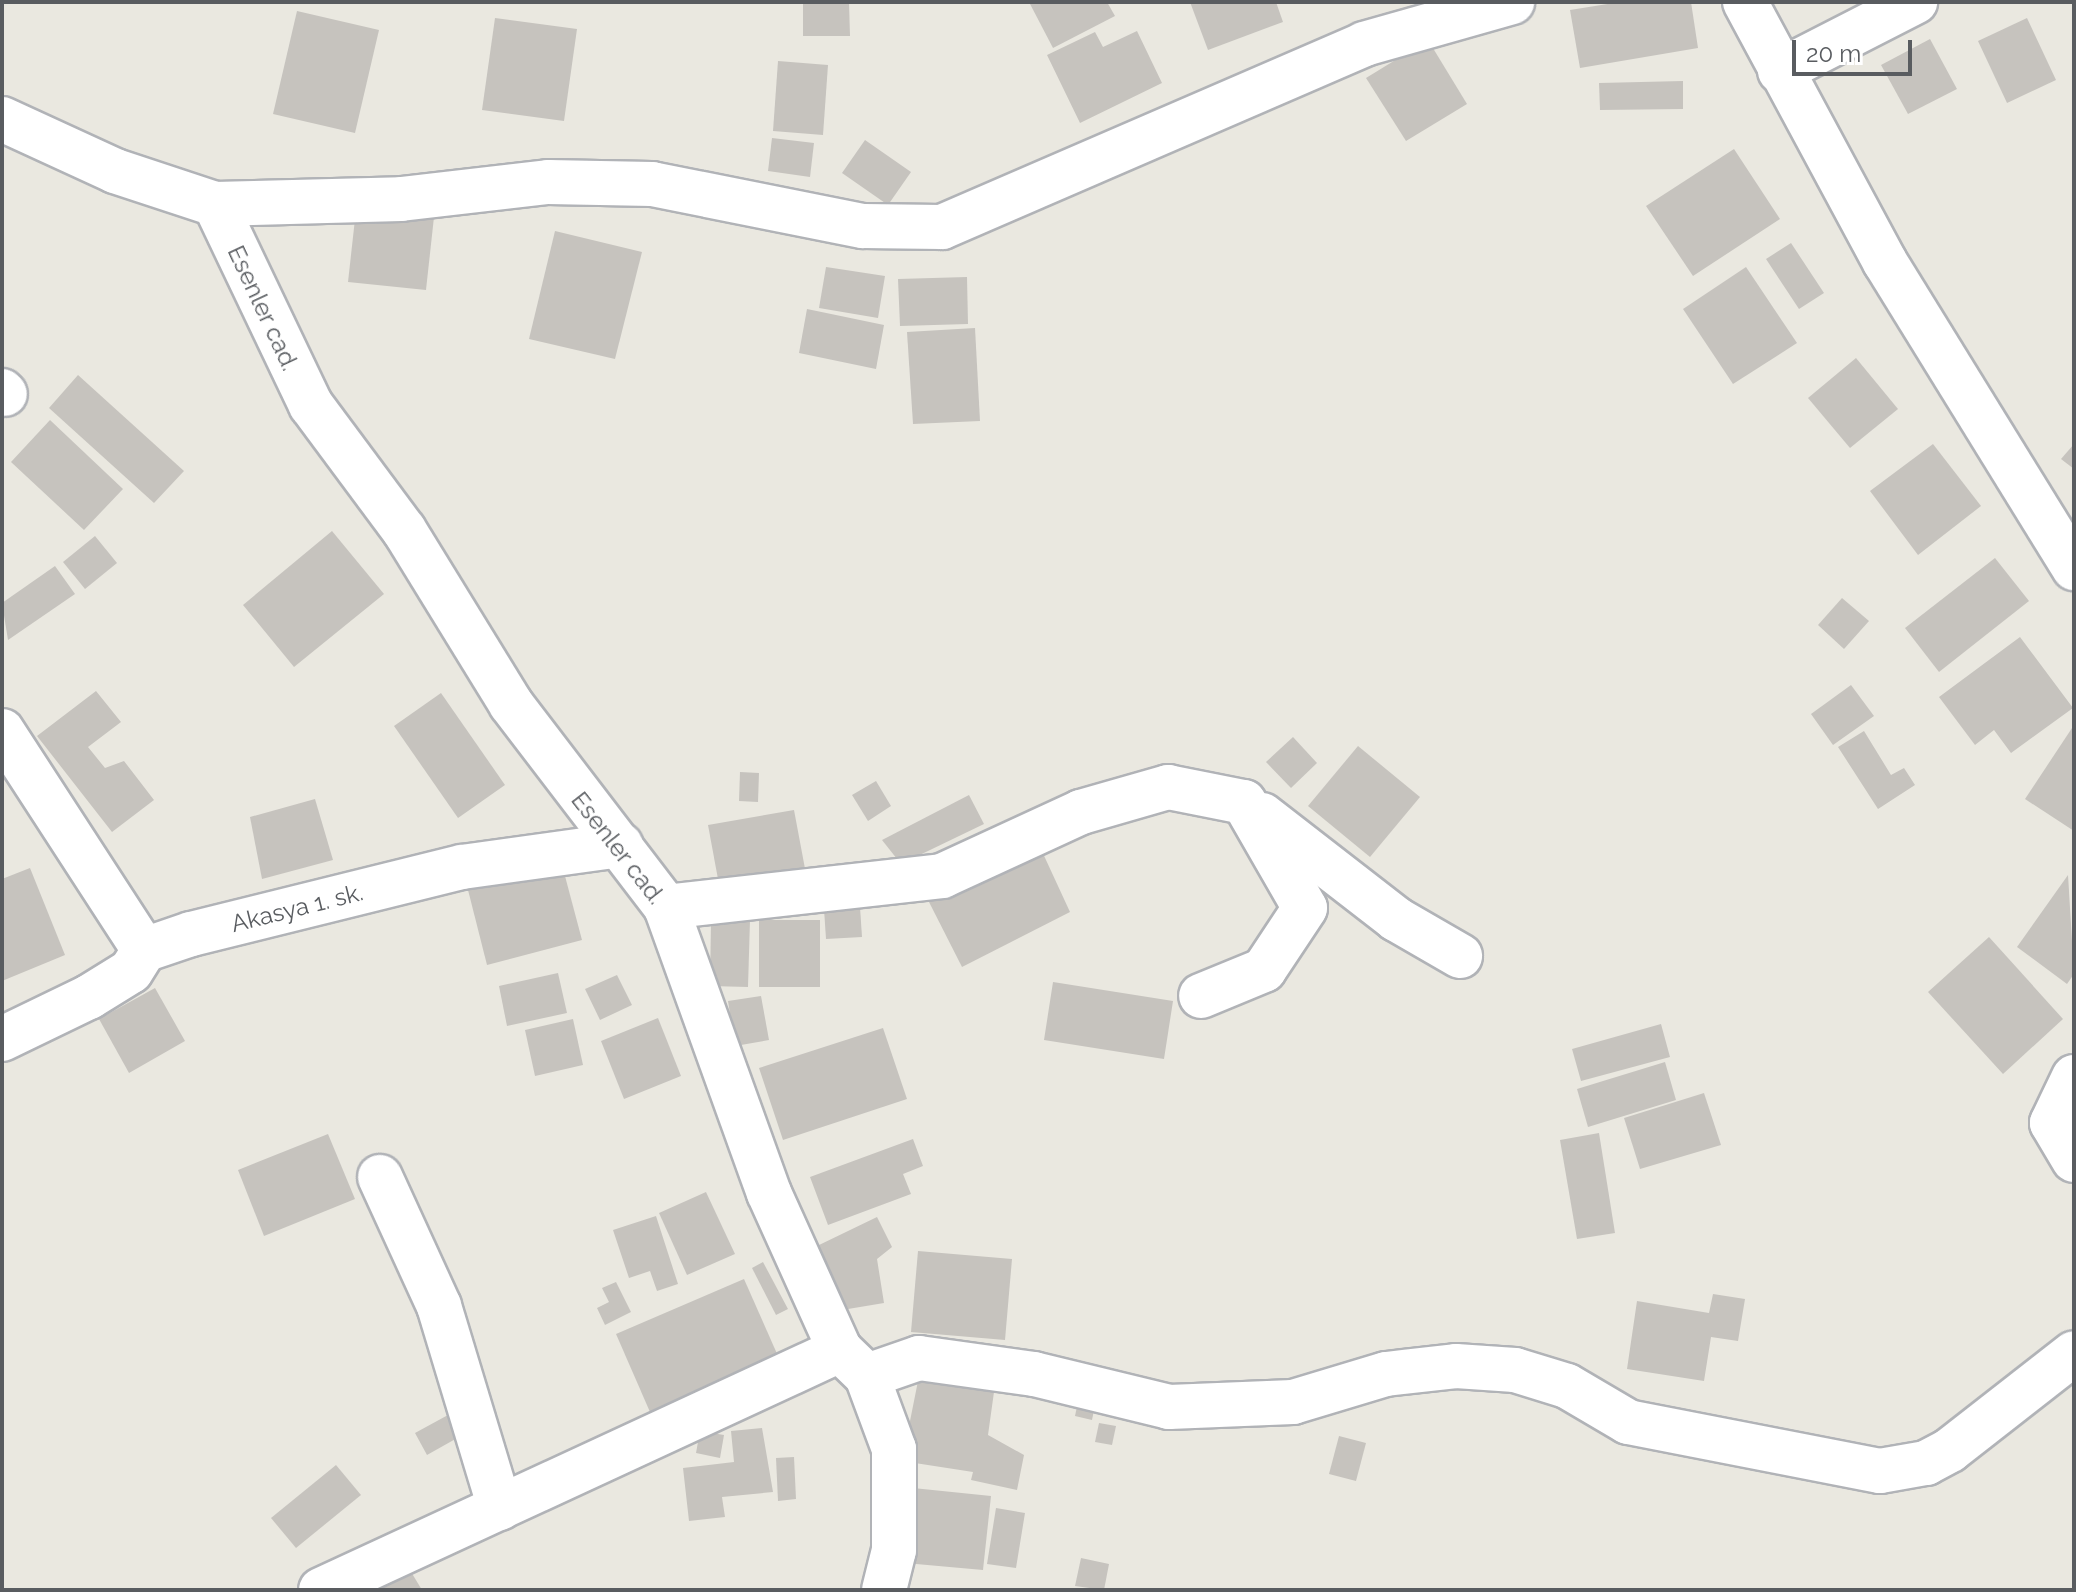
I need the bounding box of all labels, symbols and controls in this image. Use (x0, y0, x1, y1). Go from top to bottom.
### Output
scale bar (1796, 24, 1916, 74)
text: 20 m (1806, 39, 1861, 68)
street label: Esenler cad. (221, 241, 305, 375)
street label: Esenler cad. (565, 786, 671, 910)
street label: Akasya 1. sk. (228, 878, 366, 938)

